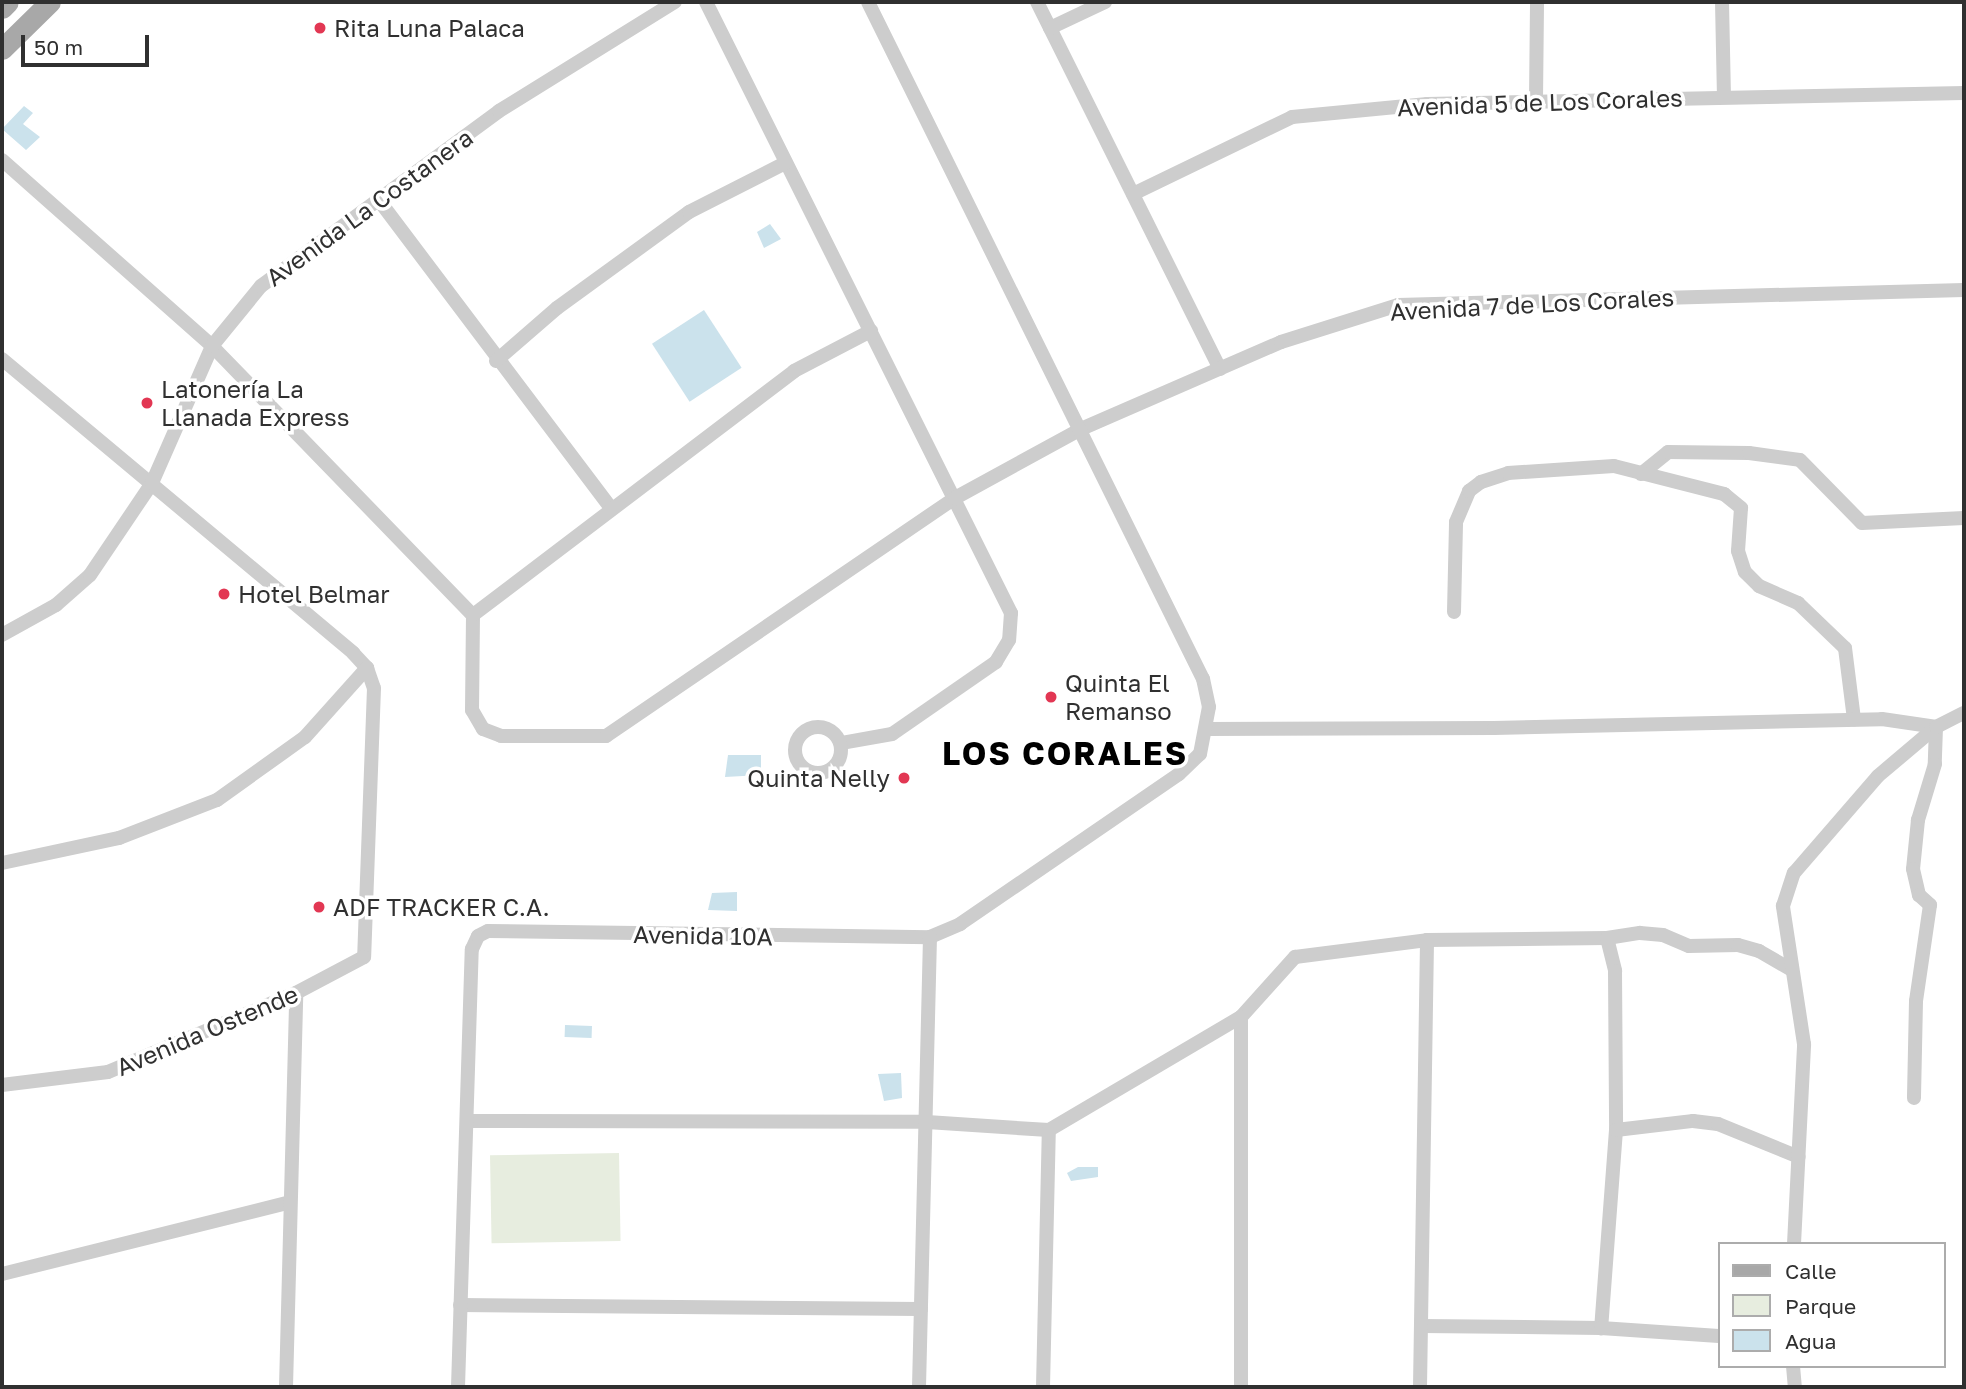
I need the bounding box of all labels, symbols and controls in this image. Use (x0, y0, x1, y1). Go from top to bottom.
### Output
place label: Rita Luna Palaca (334, 14, 525, 42)
marker: Rita Luna Palaca (312, 20, 328, 36)
scale bar (24, 21, 152, 65)
text: 50 m (34, 34, 83, 60)
street label: Avenida 5 de Los Corales (1397, 83, 1683, 121)
street label: Avenida La Costanera (260, 122, 478, 292)
street label: Avenida 7 de Los Corales (1389, 282, 1675, 326)
place label: Latonería La Llanada Express (161, 375, 349, 431)
marker: Latonería La Llanada Express (139, 395, 155, 411)
place label: Hotel Belmar (238, 580, 390, 608)
marker: Hotel Belmar (216, 586, 232, 602)
place label: Quinta El Remanso (1065, 669, 1172, 725)
marker: Quinta El Remanso (1043, 689, 1059, 705)
district label: LOS CORALES (943, 734, 1187, 772)
place label: Quinta Nelly (747, 764, 890, 792)
marker: Quinta Nelly (896, 770, 912, 786)
place label: ADF TRACKER C.A. (333, 893, 550, 921)
marker: ADF TRACKER C.A. (311, 899, 327, 915)
street label: Avenida 10A (633, 919, 773, 951)
street label: Avenida Ostende (112, 979, 302, 1081)
legend (1717, 1242, 1945, 1368)
text: Calle (1785, 1258, 1837, 1284)
text: Parque (1785, 1293, 1856, 1319)
text: Agua (1785, 1328, 1836, 1354)

